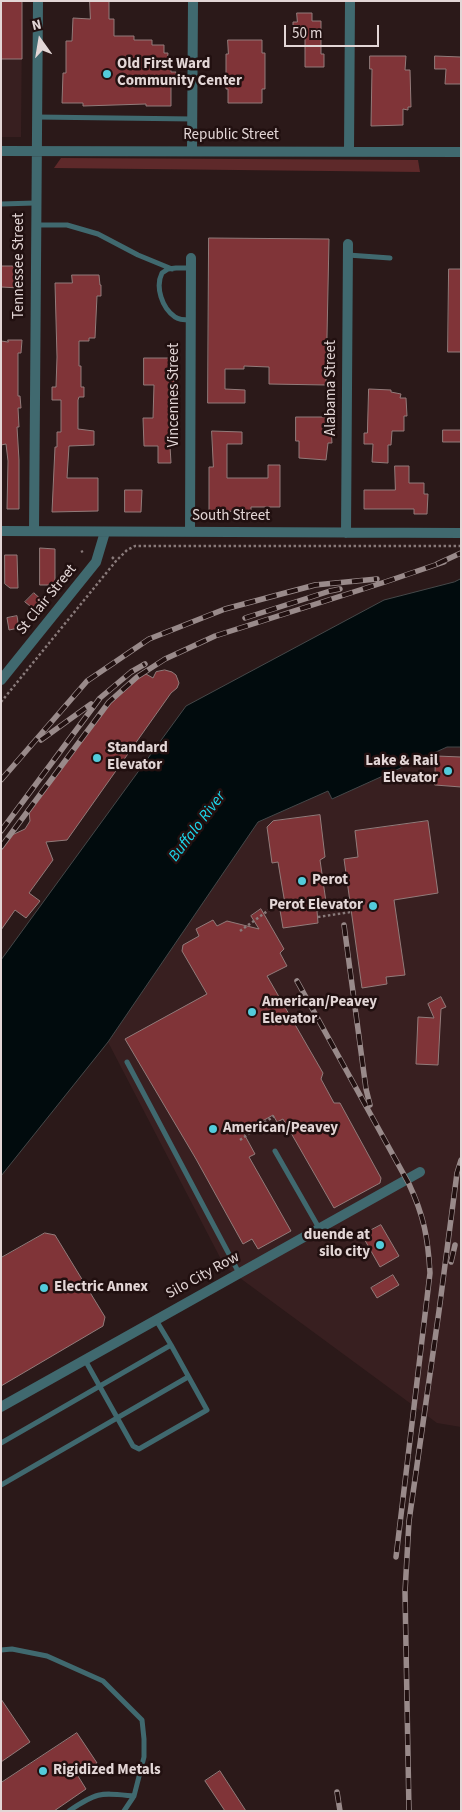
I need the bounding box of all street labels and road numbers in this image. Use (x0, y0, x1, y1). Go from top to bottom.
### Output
street label: Republic Street (183, 127, 279, 145)
street label: Tennessee Street (11, 213, 29, 319)
street label: Alabama Street (323, 340, 341, 436)
street label: Vincennes Street (166, 343, 184, 447)
street label: South Street (192, 508, 270, 526)
street label: St Clair Street (13, 561, 81, 639)
street label: Silo City Row (163, 1248, 243, 1304)

